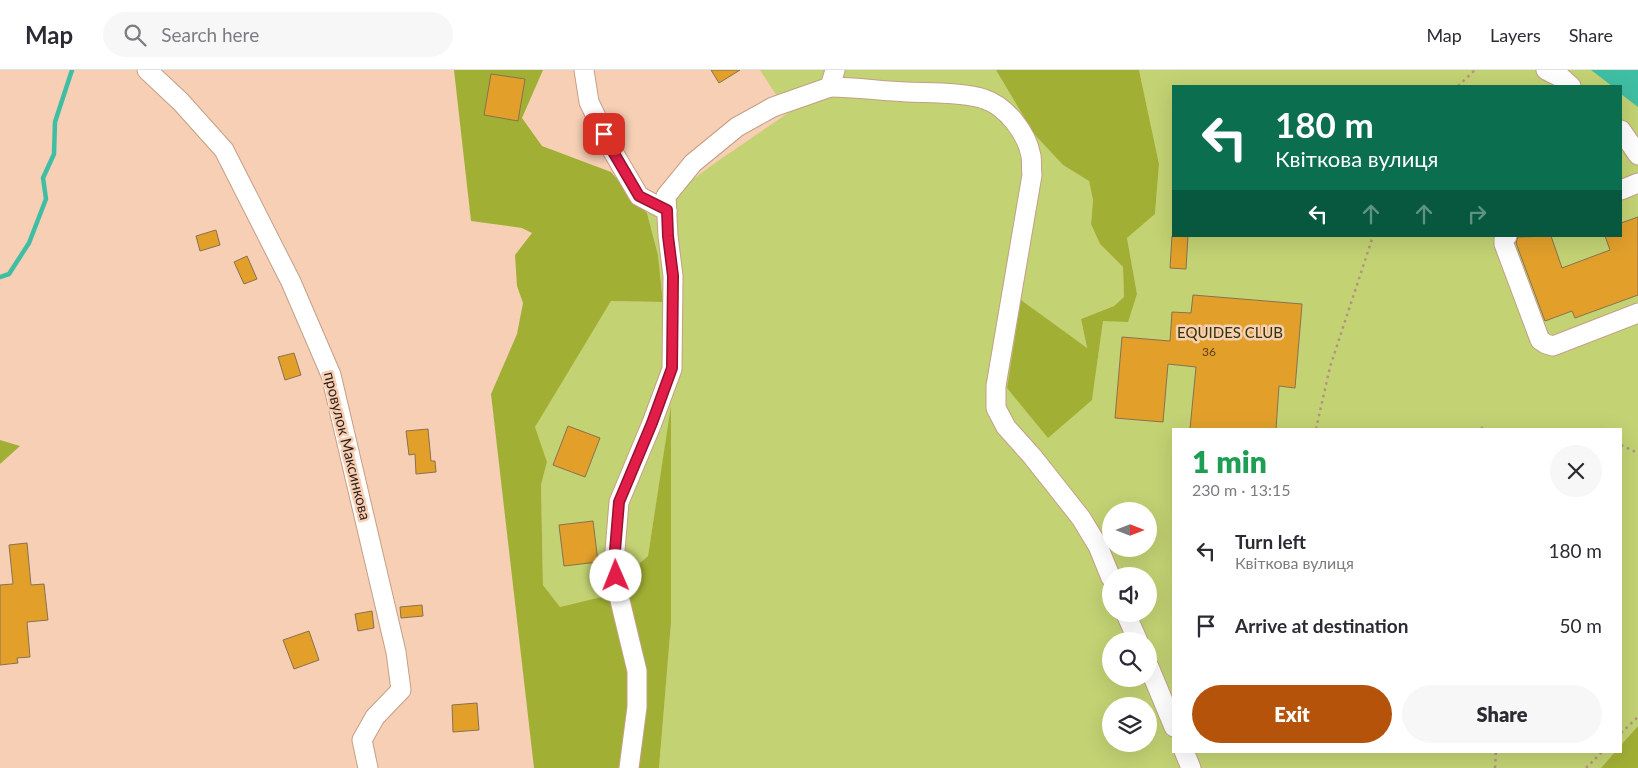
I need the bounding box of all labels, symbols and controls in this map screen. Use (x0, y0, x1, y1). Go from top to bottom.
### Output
search box (103, 12, 453, 57)
text: Map (25, 20, 73, 49)
icon: search (121, 21, 149, 49)
text: Search here (161, 23, 259, 46)
text: Map (1426, 24, 1462, 46)
text: Layers (1490, 24, 1541, 46)
text: Share (1569, 24, 1613, 46)
text: 180 m (1275, 103, 1374, 145)
icon: left (1192, 105, 1257, 170)
pin (583, 113, 625, 155)
icon: arrive (590, 120, 618, 148)
text: Квіткова вулиця (1275, 145, 1438, 172)
icon: left (1304, 200, 1332, 228)
icon: ahead (1357, 200, 1385, 228)
icon: ahead (1410, 200, 1438, 228)
icon: right (1463, 200, 1491, 228)
park label: EQUIDES CLUB (1177, 323, 1283, 341)
house number: 36 (1202, 344, 1216, 359)
street label: провулок Максинкова (321, 370, 375, 522)
text: 1 min (1192, 443, 1267, 479)
button: close (1550, 445, 1602, 497)
text: 230 m · 13:15 (1192, 480, 1291, 499)
north arrow (1102, 502, 1158, 558)
map controls (1102, 502, 1157, 752)
text: Turn left (1235, 530, 1306, 553)
icon: left (1192, 537, 1220, 565)
text: 180 m (1548, 539, 1602, 562)
position arrow (589, 549, 641, 601)
text: Квіткова вулиця (1235, 553, 1354, 572)
button: sound (1102, 567, 1157, 622)
icon: arrive (1192, 612, 1220, 640)
text: Arrive at destination (1235, 614, 1408, 637)
text: 50 m (1559, 614, 1602, 637)
button: search (1102, 632, 1157, 687)
button: Exit (1192, 685, 1392, 743)
button: Share (1402, 685, 1602, 743)
button: layers (1102, 697, 1157, 752)

